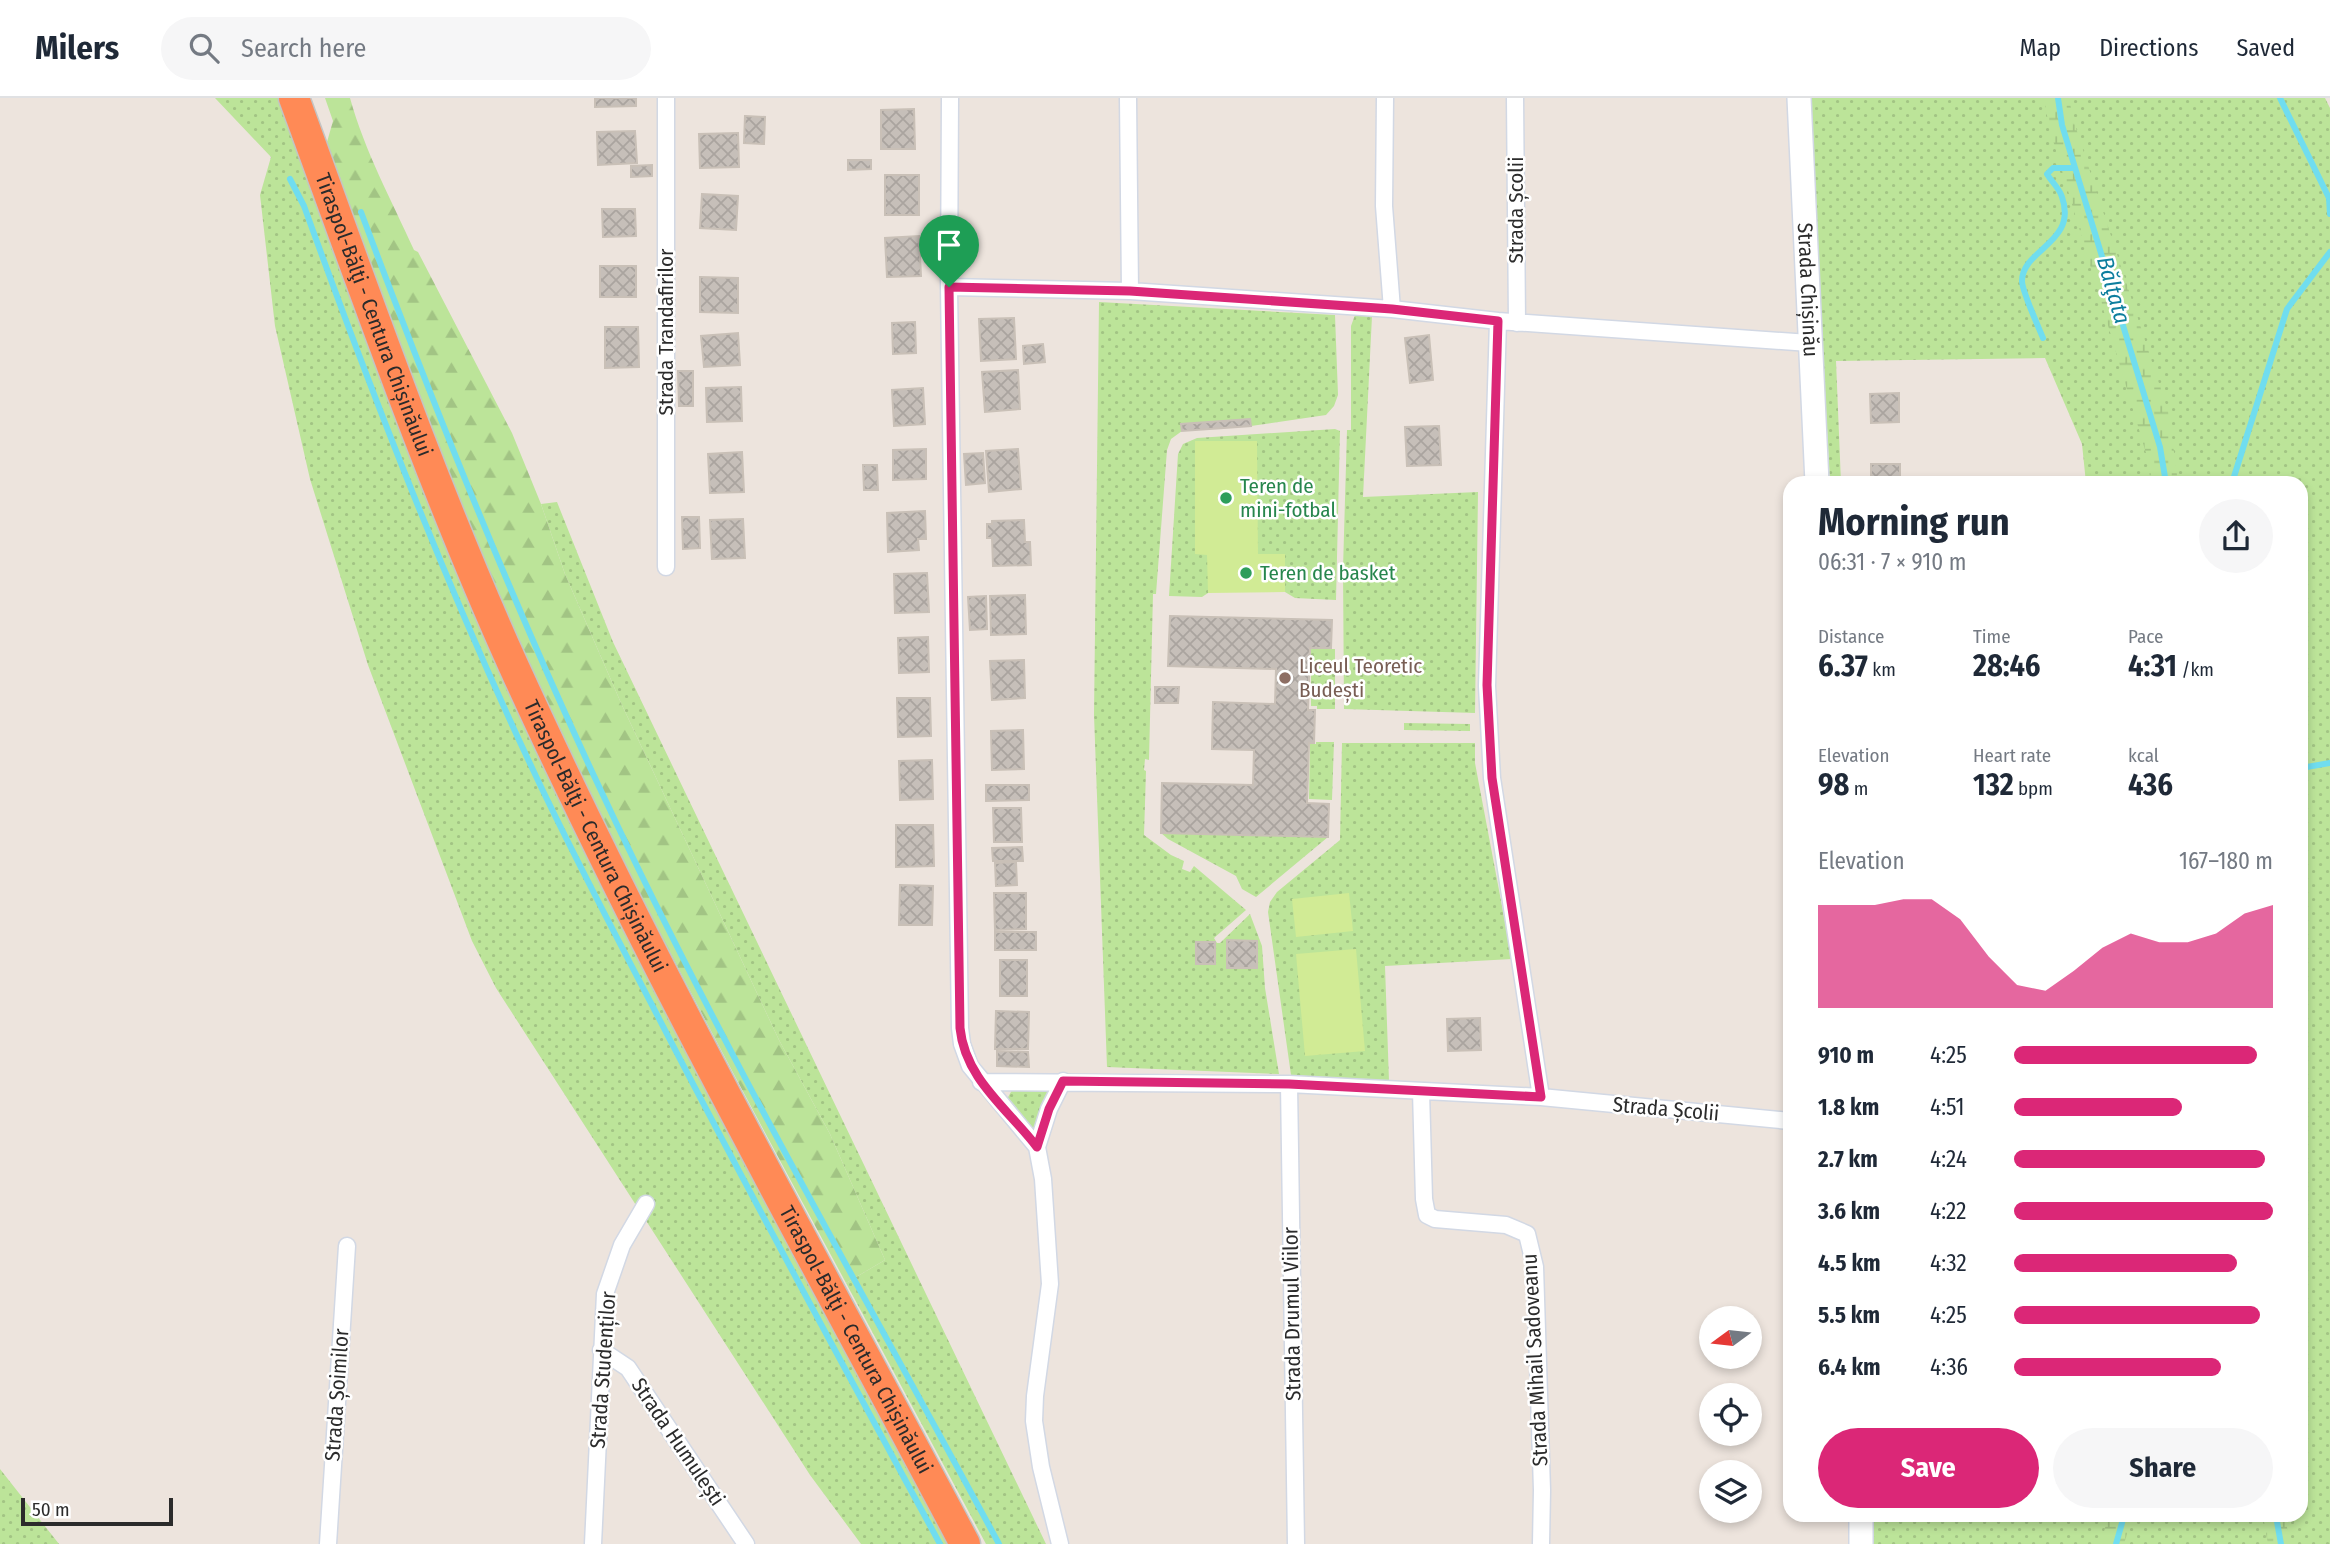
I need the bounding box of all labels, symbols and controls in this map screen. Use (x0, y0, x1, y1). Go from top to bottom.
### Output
search box (161, 17, 651, 80)
text: Milers (35, 28, 119, 68)
icon: search (185, 29, 223, 67)
text: Search here (241, 33, 366, 64)
text: Map (2020, 34, 2061, 62)
text: Directions (2099, 34, 2198, 62)
text: Saved (2236, 34, 2295, 62)
street label: Strada Școlii (1503, 157, 1529, 263)
street label: Tiraspol-Bălţi - Centura Chișinăului (310, 170, 438, 460)
pin (919, 215, 979, 287)
street label: Strada Chișinău (1792, 222, 1824, 357)
icon: arrive (930, 226, 968, 264)
street label: Strada Trandafirilor (653, 248, 679, 415)
water label: Bălţata (2091, 253, 2137, 327)
place label: Teren de mini-fotbal (1240, 473, 1336, 523)
marker: Teren de mini-fotbal (1218, 490, 1234, 506)
text: Morning run (1818, 499, 2010, 545)
button: share (2199, 499, 2273, 573)
text: 06:31 · 7 × 910 m (1818, 548, 1966, 576)
place label: Teren de basket (1260, 560, 1396, 586)
marker: Teren de basket (1238, 565, 1254, 581)
text: Distance (1818, 625, 1885, 648)
text: Time (1973, 625, 2011, 648)
text: Pace (2128, 625, 2163, 648)
text: 6.37 (1818, 648, 1868, 684)
text: 28:46 (1973, 648, 2041, 684)
text: 4:31 (2128, 648, 2177, 684)
place label: Liceul Teoretic Budești (1299, 653, 1422, 703)
text: km (1868, 658, 1896, 681)
text: /km (2177, 658, 2214, 681)
marker: Liceul Teoretic Budești (1277, 670, 1293, 686)
street label: Tiraspol-Bălţi - Centura Chișinăului (518, 696, 673, 977)
text: Elevation (1818, 744, 1890, 767)
text: Heart rate (1973, 744, 2051, 767)
text: kcal (2128, 744, 2159, 767)
text: 98 (1818, 767, 1849, 803)
text: 132 (1973, 767, 2014, 803)
text: 436 (2128, 767, 2173, 803)
text: m (1849, 777, 1868, 800)
text: bpm (2014, 777, 2053, 800)
text: Elevation (1818, 847, 1905, 875)
text: 167–180 m (2179, 847, 2273, 875)
text: 910 m (1818, 1041, 1874, 1069)
text: 4:25 (1930, 1041, 1967, 1069)
street label: Strada Școlii (1612, 1091, 1720, 1127)
text: 1.8 km (1818, 1093, 1879, 1121)
text: 4:51 (1930, 1093, 1965, 1121)
text: 2.7 km (1818, 1145, 1878, 1173)
text: 4:24 (1930, 1145, 1967, 1173)
text: 3.6 km (1818, 1197, 1880, 1225)
text: 4:22 (1930, 1197, 1966, 1225)
street label: Tiraspol-Bălţi - Centura Chișinăului (774, 1201, 938, 1478)
street label: Strada Drumul Viilor (1277, 1226, 1307, 1401)
text: 4.5 km (1818, 1249, 1881, 1277)
text: 4:32 (1930, 1249, 1967, 1277)
street label: Strada Mihail Sadoveanu (1516, 1253, 1554, 1467)
street label: Strada Studenților (585, 1290, 622, 1450)
text: 5.5 km (1818, 1301, 1880, 1329)
text: 4:25 (1930, 1301, 1967, 1329)
north arrow (1699, 1306, 1762, 1368)
map controls (1699, 1306, 1762, 1523)
street label: Strada Șoimilor (319, 1327, 355, 1462)
text: 6.4 km (1818, 1353, 1881, 1381)
text: 4:36 (1930, 1353, 1968, 1381)
street label: Strada Humulești (626, 1373, 730, 1511)
button: locate (1699, 1383, 1762, 1446)
button: Save (1818, 1428, 2039, 1508)
button: Share (2053, 1428, 2273, 1508)
button: layers (1699, 1460, 1762, 1523)
scale bar (21, 1495, 173, 1527)
text: 50 m (32, 1498, 70, 1521)

